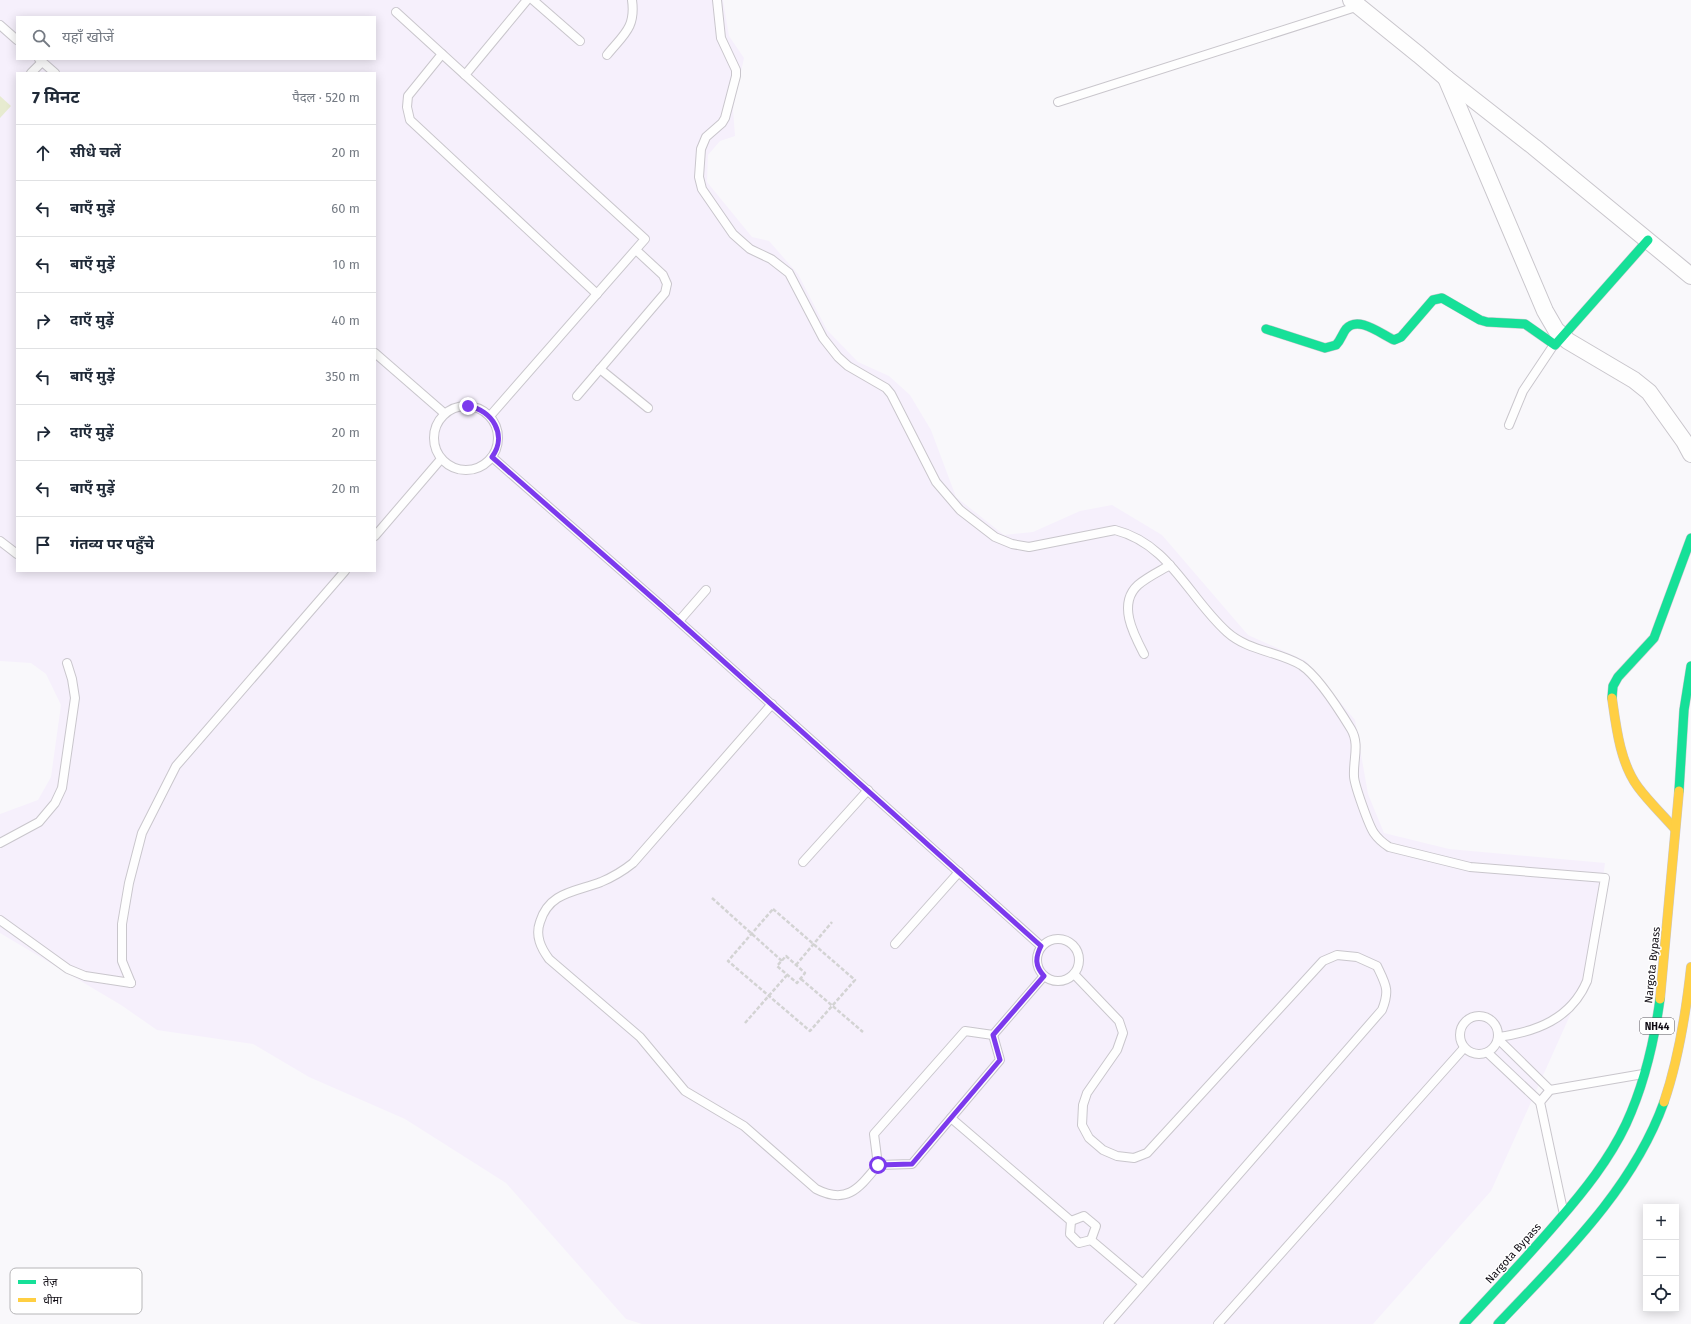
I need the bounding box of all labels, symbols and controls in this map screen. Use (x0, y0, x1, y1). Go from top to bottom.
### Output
search box (16, 16, 376, 60)
icon: search (30, 27, 52, 49)
text: यहाँ खोजें (62, 28, 114, 46)
text: 7 मिनट (32, 87, 80, 108)
text: पैदल · 520 m (292, 90, 360, 105)
icon: ahead (32, 142, 54, 164)
text: सीधे चलें (70, 143, 121, 161)
text: 20 m (332, 145, 360, 160)
icon: left (32, 198, 54, 220)
text: बाएँ मुड़ें (70, 199, 115, 217)
text: 60 m (331, 201, 360, 216)
icon: left (32, 254, 54, 276)
text: बाएँ मुड़ें (70, 255, 115, 273)
text: 10 m (333, 257, 360, 272)
icon: right (32, 310, 54, 332)
text: दाएँ मुड़ें (70, 311, 114, 329)
text: 40 m (331, 313, 360, 328)
icon: left (32, 366, 54, 388)
text: बाएँ मुड़ें (70, 367, 115, 385)
text: 350 m (325, 369, 360, 384)
route end (459, 397, 477, 415)
icon: right (32, 422, 54, 444)
text: दाएँ मुड़ें (70, 423, 114, 441)
text: 20 m (332, 425, 360, 440)
icon: left (32, 478, 54, 500)
text: बाएँ मुड़ें (70, 479, 115, 497)
text: 20 m (332, 481, 360, 496)
icon: arrive (32, 534, 54, 556)
text: गंतव्य पर पहुँचे (70, 535, 154, 553)
street label: Nargota Bypass (1642, 926, 1663, 1004)
road number: NH44 (1640, 1018, 1674, 1034)
route start (869, 1156, 887, 1174)
map controls (1643, 1204, 1679, 1312)
button: + (1643, 1204, 1679, 1240)
street label: Nargota Bypass (1483, 1220, 1544, 1286)
button: − (1643, 1240, 1679, 1276)
legend (10, 1268, 142, 1314)
text: तेज़ (43, 1276, 58, 1289)
button: locate (1643, 1276, 1679, 1312)
text: धीमा (43, 1294, 62, 1307)

